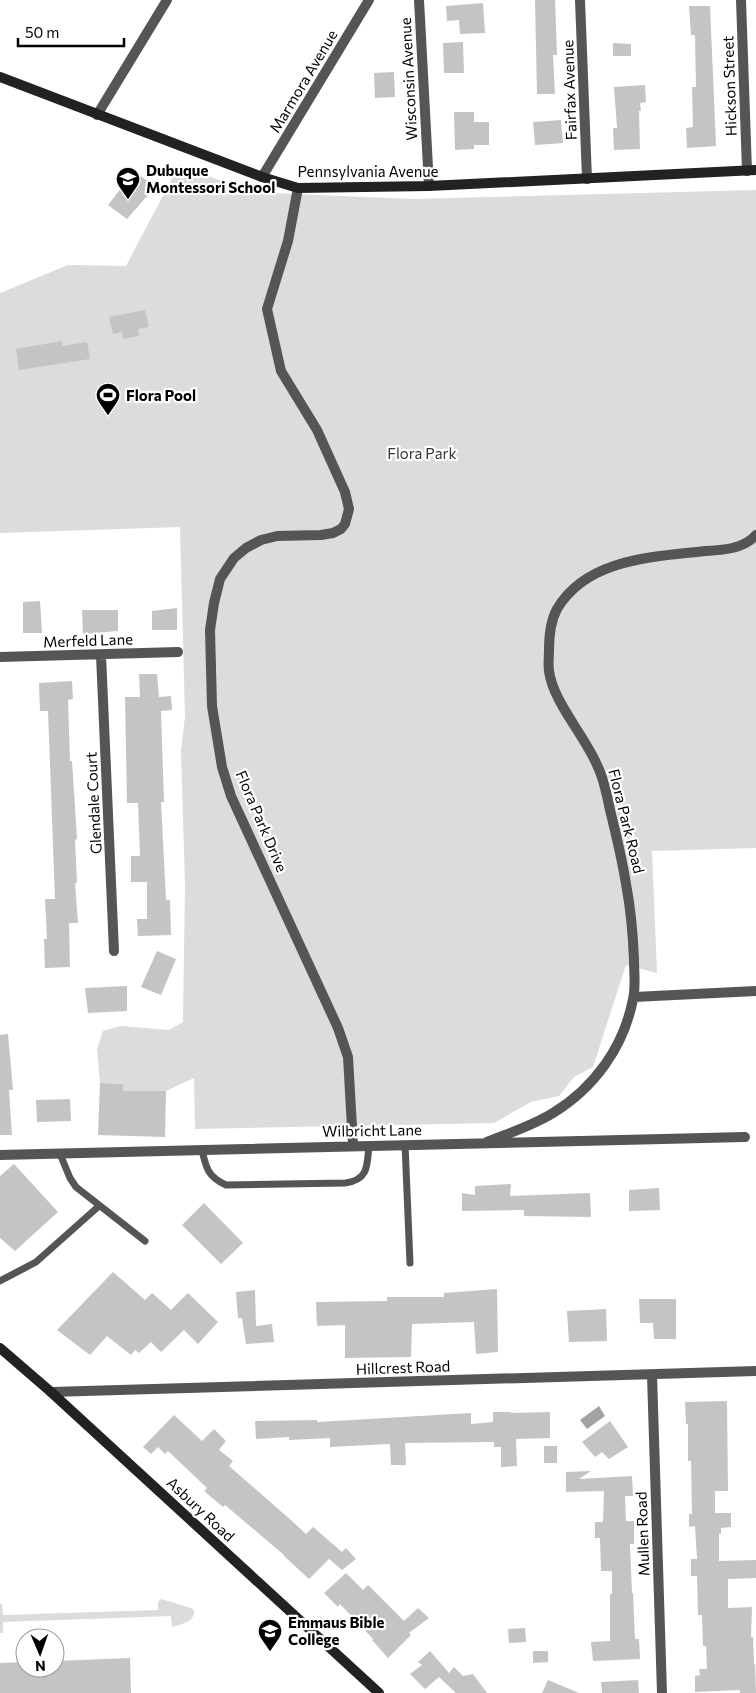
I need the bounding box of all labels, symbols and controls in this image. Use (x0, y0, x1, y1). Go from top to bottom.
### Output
scale bar (18, 15, 124, 47)
street label: Wisconsin Avenue (396, 17, 420, 141)
text: 50 m (25, 23, 59, 41)
street label: Marmora Avenue (265, 26, 341, 136)
street label: Hickson Street (718, 36, 740, 136)
street label: Fairfax Avenue (558, 39, 580, 141)
place label: Dubuque Montessori School (146, 161, 275, 196)
street label: Pennsylvania Avenue (297, 162, 439, 180)
school or university icon: Dubuque Montessori School (115, 166, 141, 200)
sports icon: Flora Pool (95, 382, 121, 416)
place label: Flora Pool (126, 386, 196, 404)
park label: Flora Park (387, 444, 457, 462)
street label: Merfeld Lane (43, 629, 133, 651)
street label: Glendale Court (81, 752, 105, 854)
street label: Flora Park Road (605, 767, 649, 875)
street label: Flora Park Drive (233, 768, 291, 874)
street label: Wilbricht Lane (322, 1120, 422, 1140)
street label: Hillcrest Road (355, 1356, 451, 1378)
street label: Asbury Road (163, 1473, 239, 1545)
street label: Mullen Road (632, 1491, 652, 1577)
place label: Emmaus Bible College (288, 1613, 385, 1648)
school or university icon: Emmaus Bible College (257, 1618, 283, 1652)
north arrow (15, 1628, 65, 1678)
text: N (35, 1658, 46, 1675)

